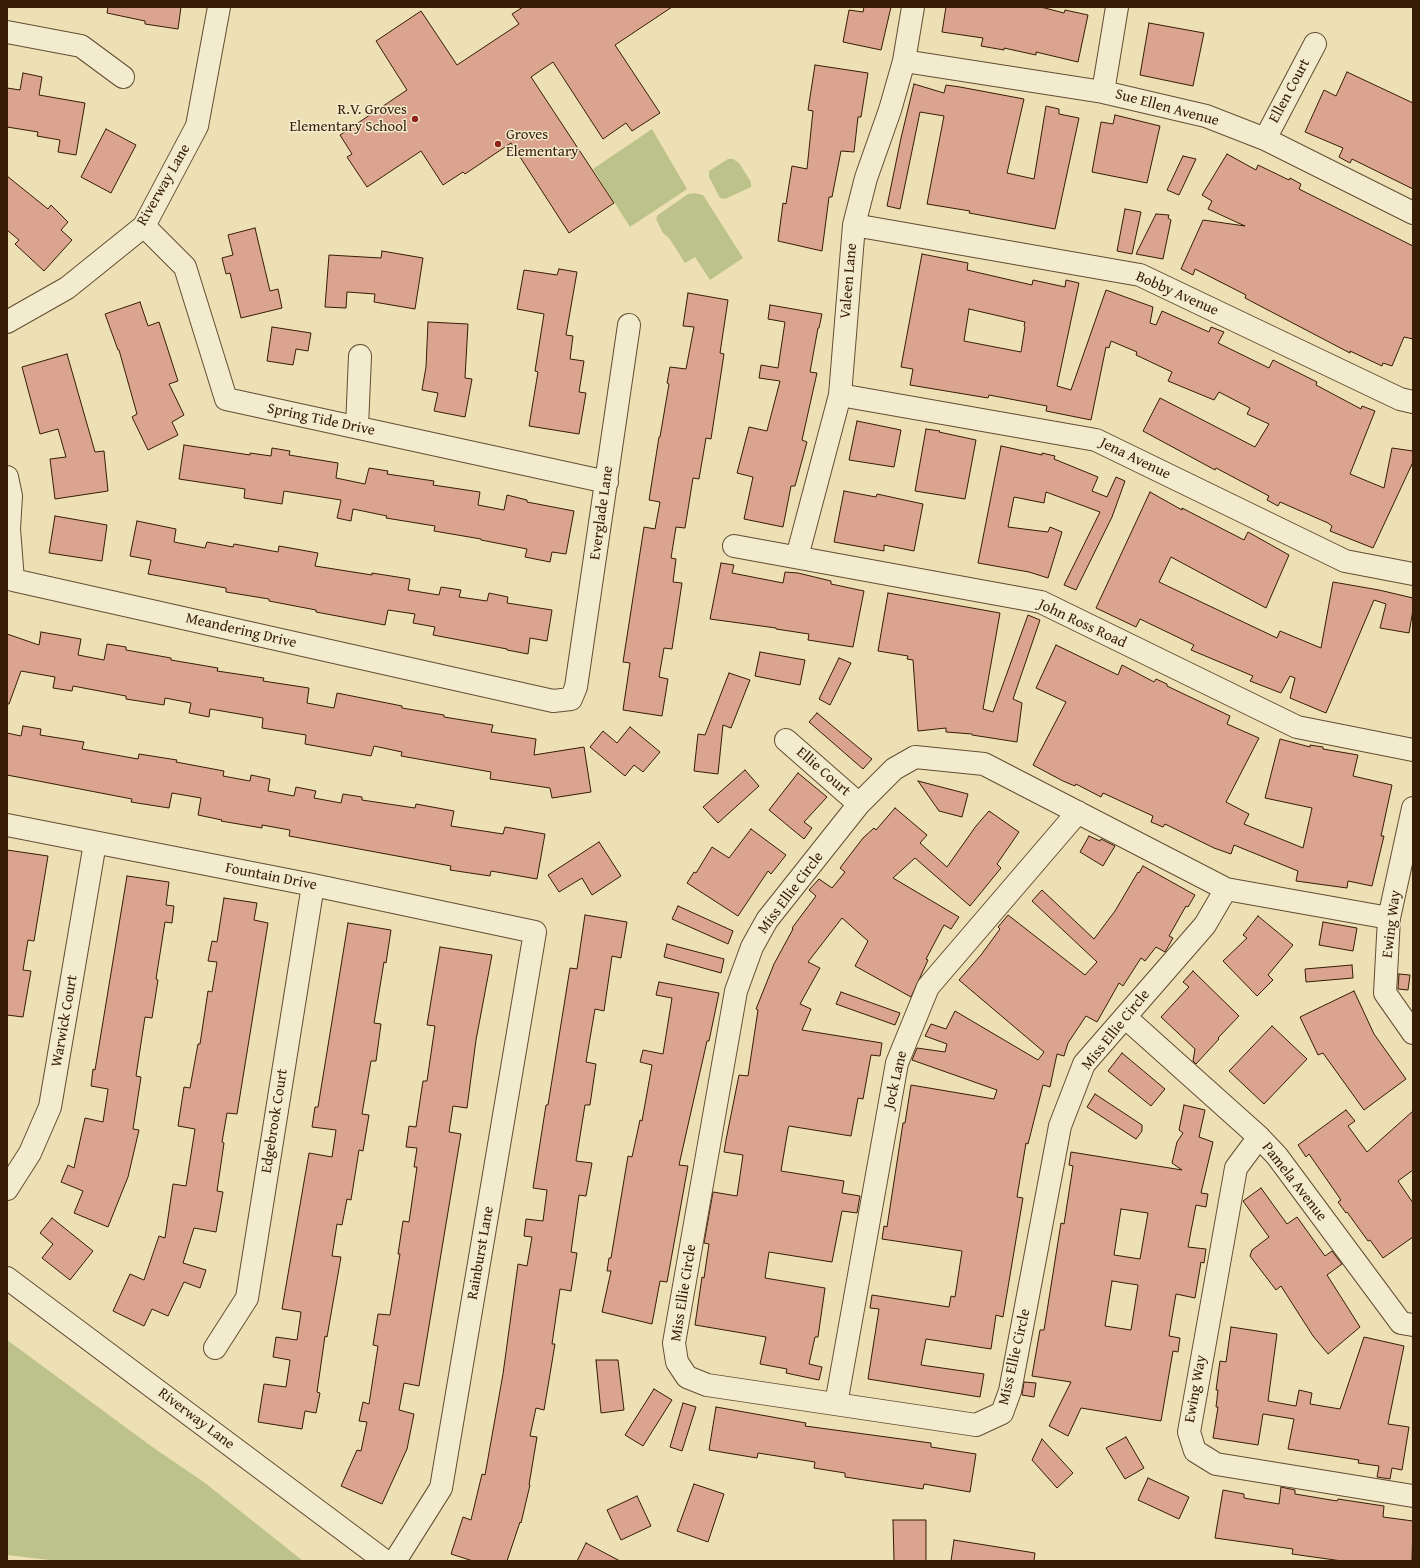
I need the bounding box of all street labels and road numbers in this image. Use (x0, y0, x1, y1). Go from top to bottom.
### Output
street label: Ellen Court (1266, 56, 1314, 126)
street label: Sue Ellen Avenue (1113, 86, 1221, 130)
street label: Riverway Lane (133, 141, 195, 229)
street label: Valeen Lane (837, 242, 861, 320)
street label: Bobby Avenue (1133, 268, 1221, 320)
street label: Spring Tide Drive (266, 400, 376, 440)
street label: Jena Avenue (1097, 434, 1173, 484)
street label: Everglade Lane (586, 465, 618, 561)
street label: John Ross Road (1035, 596, 1129, 652)
street label: Meandering Drive (184, 610, 298, 652)
street label: Ellie Court (792, 744, 854, 800)
street label: Miss Ellie Circle (754, 848, 828, 938)
street label: Fountain Drive (224, 859, 318, 895)
street label: Ewing Way (1379, 889, 1405, 959)
street label: Warwick Court (48, 974, 82, 1068)
street label: Miss Ellie Circle (1078, 986, 1154, 1074)
street label: Jock Lane (881, 1049, 911, 1111)
street label: Edgebrook Court (258, 1068, 292, 1174)
street label: Pamela Avenue (1258, 1139, 1330, 1225)
street label: Rainburst Lane (464, 1205, 498, 1301)
street label: Miss Ellie Circle (667, 1243, 701, 1343)
street label: Miss Ellie Circle (995, 1307, 1035, 1407)
street label: Ewing Way (1181, 1354, 1211, 1424)
street label: Riverway Lane (154, 1384, 238, 1454)

